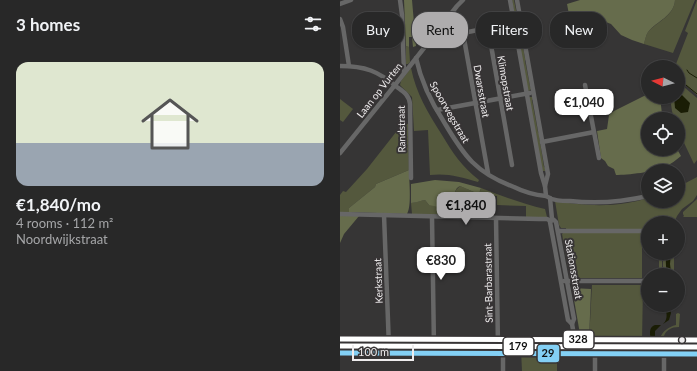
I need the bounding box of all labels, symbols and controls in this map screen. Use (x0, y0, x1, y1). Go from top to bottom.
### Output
chip: Buy (352, 12, 404, 48)
chip: Rent (412, 12, 468, 48)
chip: Filters (476, 12, 542, 48)
chip: New (550, 12, 607, 48)
icon: filters (302, 13, 324, 35)
text: 3 homes (16, 14, 80, 35)
street label: Klimopstraat (495, 54, 517, 112)
street label: Laan op Vurten (354, 60, 404, 120)
north arrow (641, 60, 685, 104)
map controls (641, 60, 685, 312)
street label: Dwarsstraat (471, 64, 493, 119)
street label: Spoorwegstraat (428, 79, 473, 145)
icon: home (134, 88, 206, 160)
pin: €1,040 (551, 89, 617, 123)
text: €1,040 (564, 94, 604, 110)
street label: Randstraat (395, 105, 407, 153)
button: locate (641, 112, 685, 156)
button: layers (641, 164, 685, 208)
pin: €1,840 (433, 192, 499, 226)
text: €1,840/mo (16, 194, 101, 215)
text: €1,840 (446, 197, 486, 213)
text: 4 rooms · 112 m² (16, 215, 113, 231)
button: + (641, 216, 685, 260)
text: Noordwijkstraat (16, 231, 108, 247)
street label: Stationsstraat (563, 238, 585, 300)
street label: Sint-Barbarastraat (481, 243, 495, 323)
pin: €830 (417, 247, 465, 281)
text: €830 (426, 252, 456, 268)
street label: Kerkstraat (371, 258, 385, 304)
button: − (641, 268, 685, 312)
line badge: 328 (563, 330, 594, 349)
text: 328 (568, 332, 588, 345)
unlabelled marker (677, 335, 687, 345)
line badge: 179 (503, 337, 534, 356)
text: 179 (508, 339, 528, 352)
scale bar (352, 343, 414, 362)
line badge: 29 (537, 344, 560, 363)
text: 100 m (358, 345, 389, 358)
text: 29 (542, 346, 554, 359)

